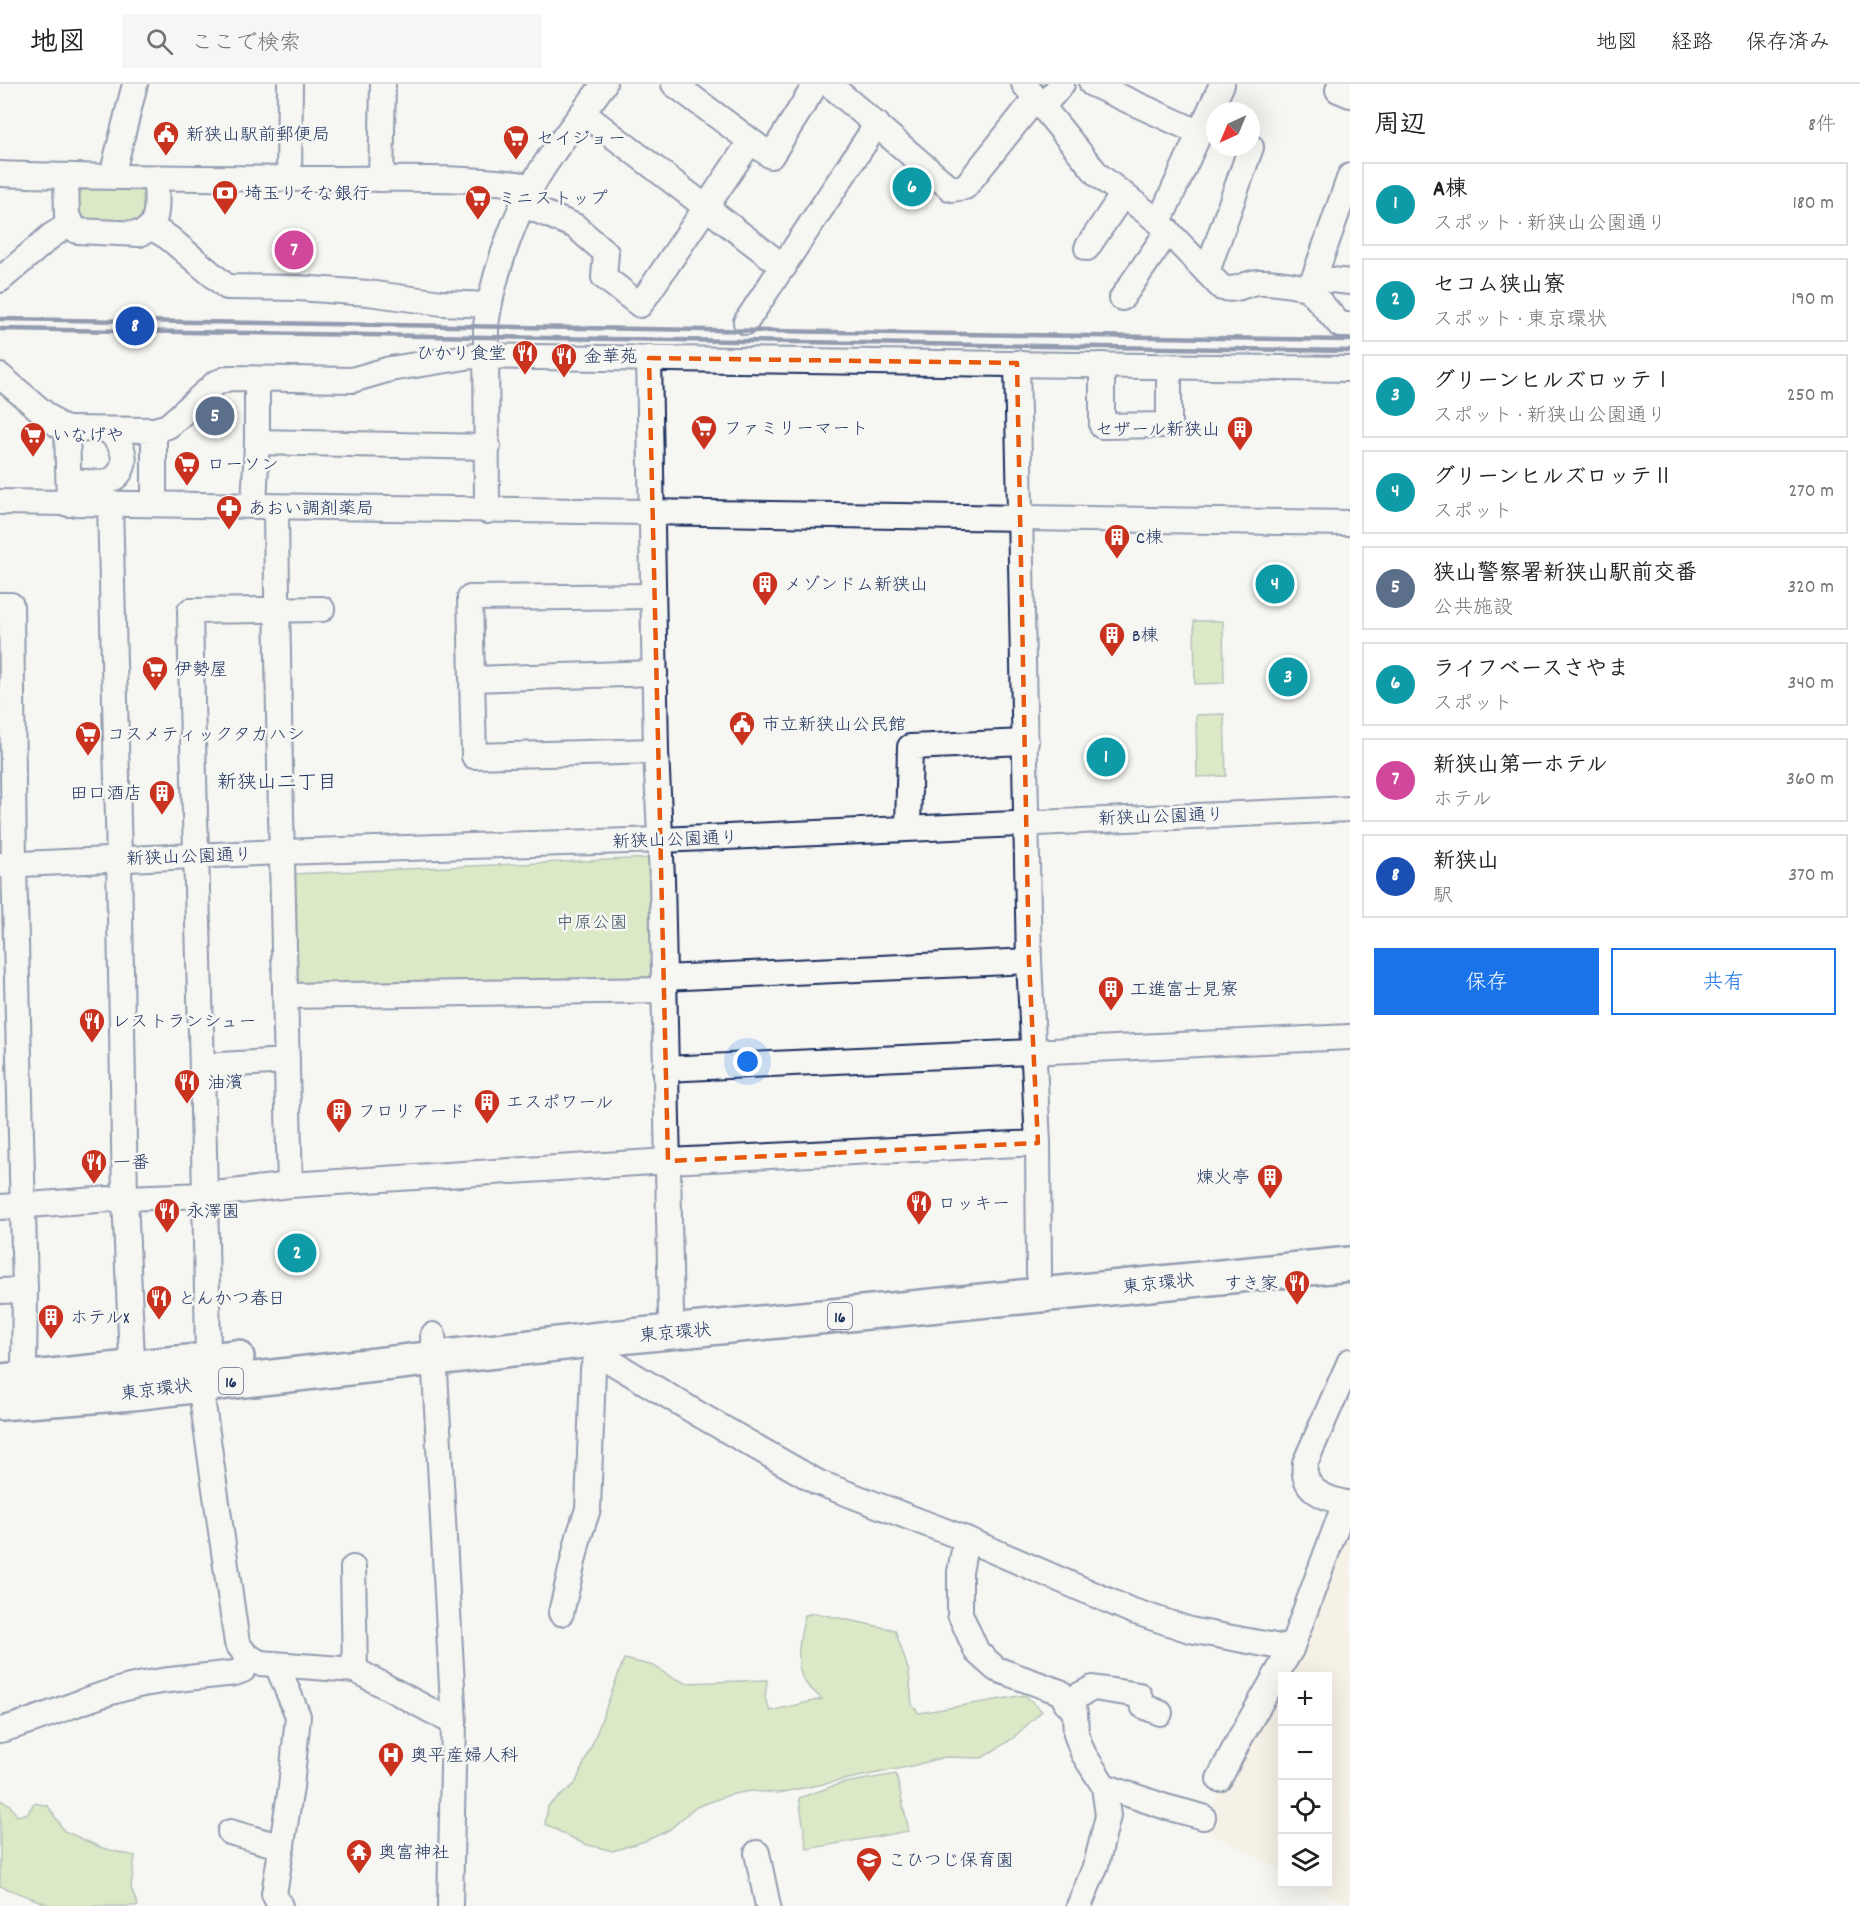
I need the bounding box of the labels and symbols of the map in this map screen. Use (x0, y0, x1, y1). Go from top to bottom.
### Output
north arrow (1206, 102, 1260, 156)
public building icon: 新狭山駅前郵便局 (151, 119, 181, 157)
supermarket icon: セイジョー (501, 123, 531, 161)
place label: 新狭山駅前郵便局 (186, 124, 330, 149)
place label: セイジョー (536, 128, 626, 153)
pin: 6 (892, 164, 932, 210)
bank icon: 埼玉りそな銀行 (210, 178, 240, 216)
place label: 埼玉りそな銀行 (244, 183, 370, 208)
supermarket icon: ミニストップ (463, 183, 493, 221)
place label: ミニストップ (498, 188, 608, 213)
pin: 7 (274, 228, 314, 272)
pin: 8 (116, 304, 154, 348)
restaurant icon: ひかり食堂 (510, 338, 540, 376)
restaurant icon: 金華苑 (549, 341, 579, 379)
place label: ひかり食堂 (416, 343, 506, 368)
place label: 金華苑 (584, 346, 638, 371)
pin: 5 (196, 394, 234, 438)
supermarket icon: ファミリーマート (689, 413, 719, 451)
building icon: セザール新狭山 (1225, 414, 1255, 452)
place label: ファミリーマート (724, 418, 868, 443)
place label: セザール新狭山 (1095, 419, 1220, 444)
supermarket icon: いなげや (18, 420, 48, 458)
place label: いなげや (52, 425, 124, 450)
supermarket icon: ローソン (172, 449, 202, 487)
place label: ローソン (207, 454, 279, 479)
pharmacy icon: あおい調剤薬局 (214, 493, 244, 531)
place label: あおい調剤薬局 (248, 498, 374, 523)
building icon: C棟 (1102, 522, 1132, 560)
place label: C棟 (1136, 527, 1163, 552)
pin: 4 (1256, 562, 1294, 606)
building icon: メゾンドム新狭山 (750, 569, 780, 607)
place label: メゾンドム新狭山 (784, 574, 928, 599)
building icon: B棟 (1097, 620, 1127, 658)
place label: B棟 (1132, 625, 1159, 650)
supermarket icon: 伊勢屋 (140, 654, 170, 692)
pin: 3 (1268, 654, 1308, 700)
place label: 伊勢屋 (174, 659, 228, 684)
public building icon: 市立新狭山公民館 (727, 709, 757, 747)
place label: 市立新狭山公民館 (762, 714, 906, 739)
supermarket icon: コスメティックタカハシ (73, 719, 103, 757)
place label: コスメティックタカハシ (107, 724, 305, 749)
pin: 1 (1086, 734, 1126, 780)
district label: 新狭山二丁目 (217, 770, 337, 798)
building icon: 田口酒店 (147, 778, 177, 816)
place label: 田口酒店 (70, 783, 142, 808)
street label: 新狭山公園通り (1098, 804, 1224, 833)
street label: 新狭山公園通り (612, 827, 738, 856)
street label: 新狭山公園通り (126, 844, 252, 873)
park label: 中原公園 (556, 912, 628, 937)
building icon: 工進富士見寮 (1096, 974, 1126, 1012)
place label: 工進富士見寮 (1130, 979, 1238, 1004)
restaurant icon: レストランシュー (77, 1006, 107, 1044)
place label: レストランシュー (112, 1011, 256, 1036)
your location (733, 1047, 762, 1076)
restaurant icon: 油濱 (172, 1067, 202, 1105)
place label: 油濱 (207, 1072, 243, 1097)
building icon: エスポワール (472, 1087, 502, 1125)
place label: エスポワール (506, 1092, 613, 1117)
building icon: フロリアード (324, 1096, 354, 1134)
place label: フロリアード (358, 1101, 465, 1126)
restaurant icon: 一番 (79, 1147, 109, 1185)
place label: 一番 (113, 1152, 149, 1177)
building icon: 煉火亭 (1255, 1162, 1285, 1200)
place label: 煉火亭 (1196, 1167, 1250, 1192)
restaurant icon: ロッキー (904, 1188, 934, 1226)
place label: ロッキー (938, 1193, 1010, 1218)
restaurant icon: 永澤園 (152, 1196, 182, 1234)
place label: 永澤園 (186, 1201, 240, 1226)
pin: 2 (278, 1230, 316, 1276)
restaurant icon: すき家 (1282, 1268, 1312, 1306)
street label: 東京環状 (1121, 1269, 1195, 1302)
place label: すき家 (1224, 1273, 1278, 1298)
restaurant icon: とんかつ春日 (144, 1283, 174, 1321)
place label: とんかつ春日 (178, 1288, 286, 1313)
building icon: ホテルX (36, 1302, 66, 1340)
road number: 16 (828, 1303, 852, 1329)
place label: ホテルX (70, 1307, 130, 1332)
street label: 東京環状 (638, 1319, 712, 1350)
road number: 16 (219, 1368, 243, 1394)
street label: 東京環状 (119, 1375, 194, 1408)
hospital icon: 奥平産婦人科 (376, 1740, 406, 1778)
place label: 奥平産婦人科 (410, 1745, 518, 1770)
temple icon: 奥富神社 (344, 1837, 374, 1875)
place label: 奥富神社 (378, 1842, 450, 1867)
school or university icon: こひつじ保育園 (854, 1845, 884, 1883)
place label: こひつじ保育園 (888, 1850, 1014, 1875)

